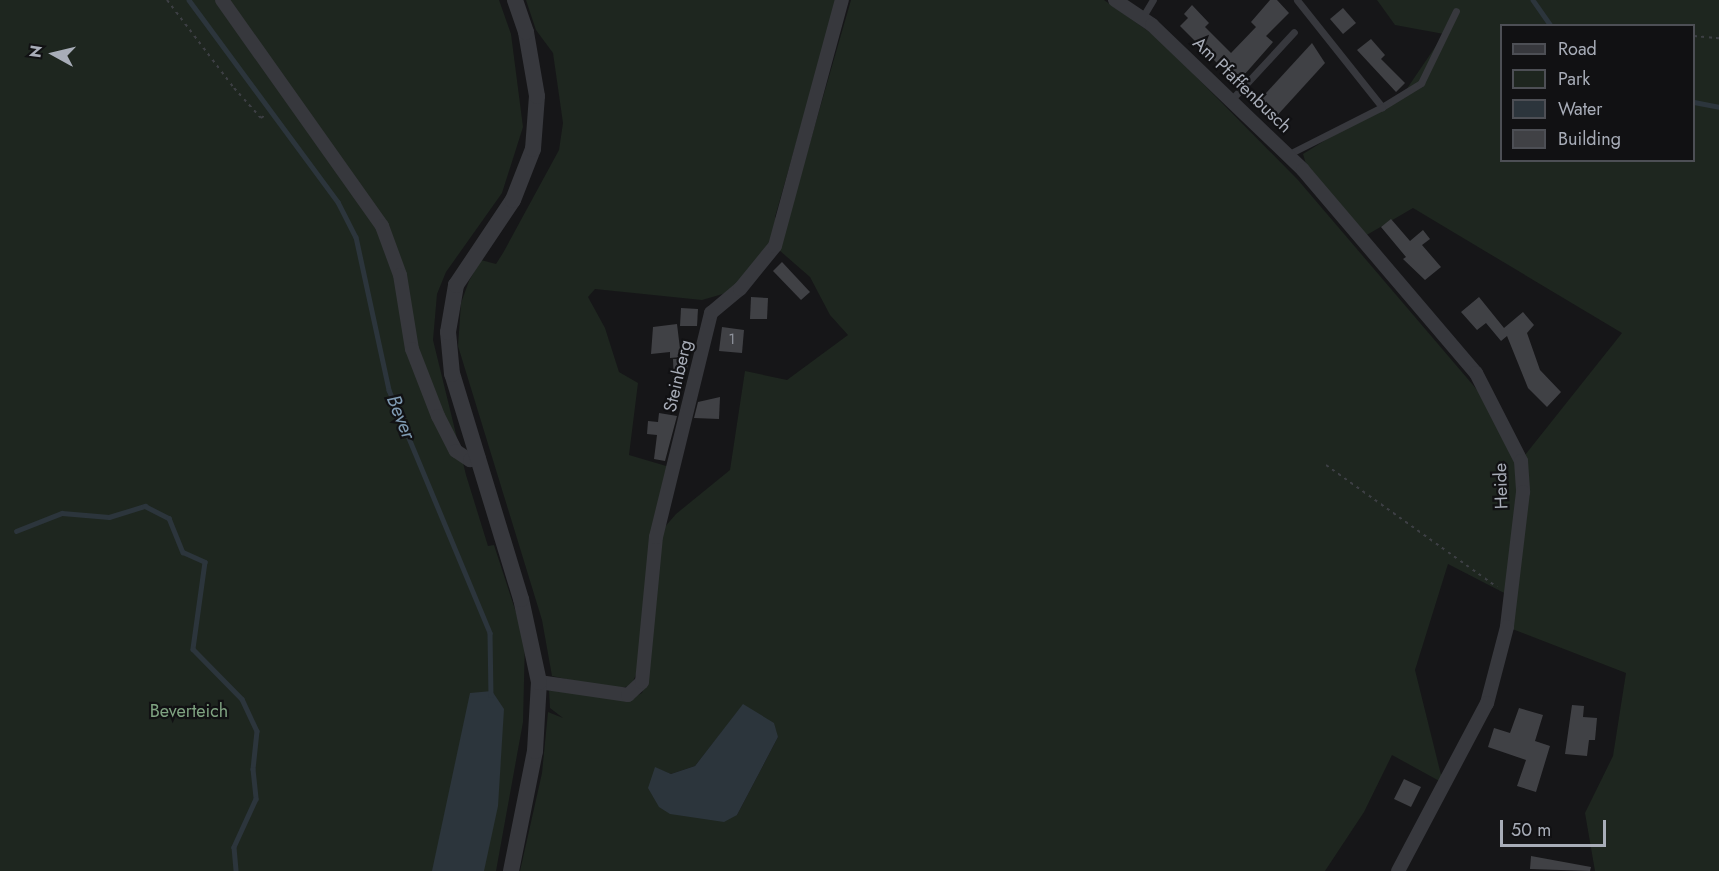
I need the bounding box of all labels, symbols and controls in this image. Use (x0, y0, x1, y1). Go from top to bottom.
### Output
north arrow (24, 24, 84, 84)
legend (1500, 24, 1695, 162)
street label: Am Pfaffenbusch (1188, 32, 1296, 138)
text: Road (1558, 36, 1597, 62)
text: N (23, 44, 48, 59)
text: Park (1558, 66, 1590, 92)
text: Water (1558, 96, 1602, 122)
text: Building (1558, 126, 1621, 152)
house number: 1 (729, 331, 735, 349)
street label: Steinberg (659, 338, 697, 414)
water label: Bever (381, 391, 421, 443)
street label: Heide (1489, 462, 1513, 510)
park label: Beverteich (150, 700, 228, 722)
scale bar (1503, 808, 1610, 846)
text: 50 m (1511, 817, 1551, 843)

